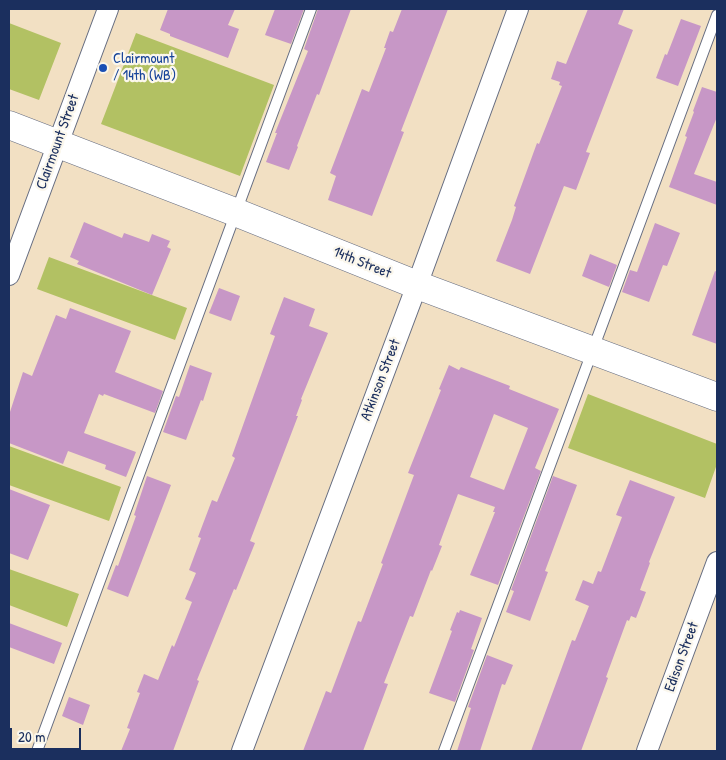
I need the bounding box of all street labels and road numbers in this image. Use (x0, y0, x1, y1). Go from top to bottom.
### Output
street label: Clairmount Street (32, 92, 84, 192)
street label: 14th Street (330, 243, 394, 283)
street label: Atkinson Street (357, 337, 405, 423)
street label: Edison Street (661, 620, 703, 694)

